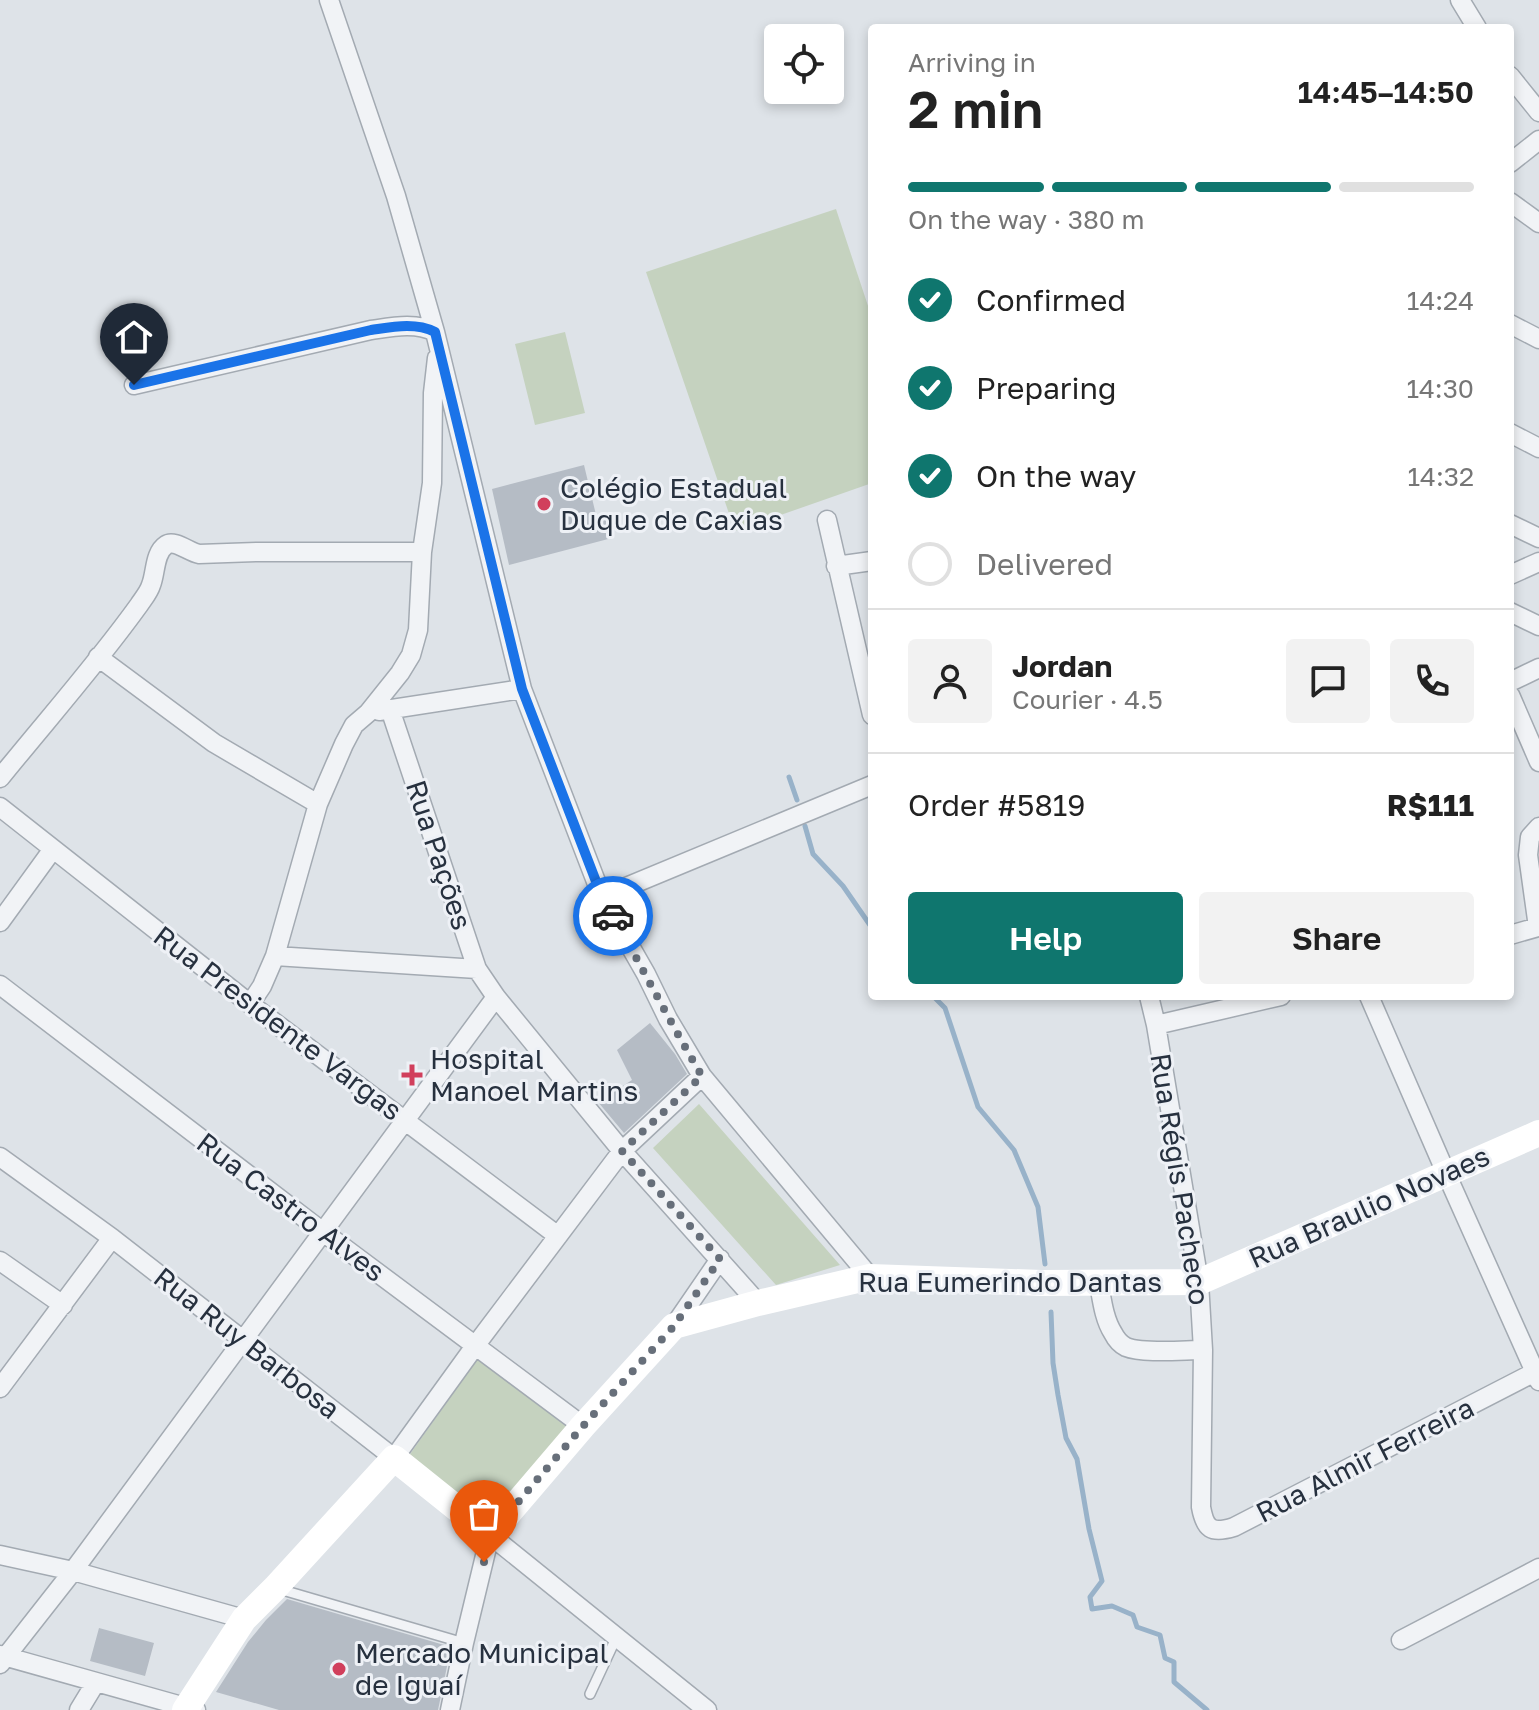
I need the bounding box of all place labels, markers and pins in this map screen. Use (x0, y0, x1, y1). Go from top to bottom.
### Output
pin (100, 303, 168, 385)
place label: Colégio Estadual Duque de Caxias (560, 471, 787, 536)
marker: Colégio Estadual Duque de Caxias (535, 495, 553, 513)
place label: Hospital Manoel Martins (430, 1042, 638, 1107)
marker: Hospital Manoel Martins (401, 1064, 423, 1086)
pin (450, 1480, 518, 1562)
place label: Mercado Municipal de Iguaí (355, 1636, 609, 1701)
marker: Mercado Municipal de Iguaí (330, 1660, 348, 1678)

